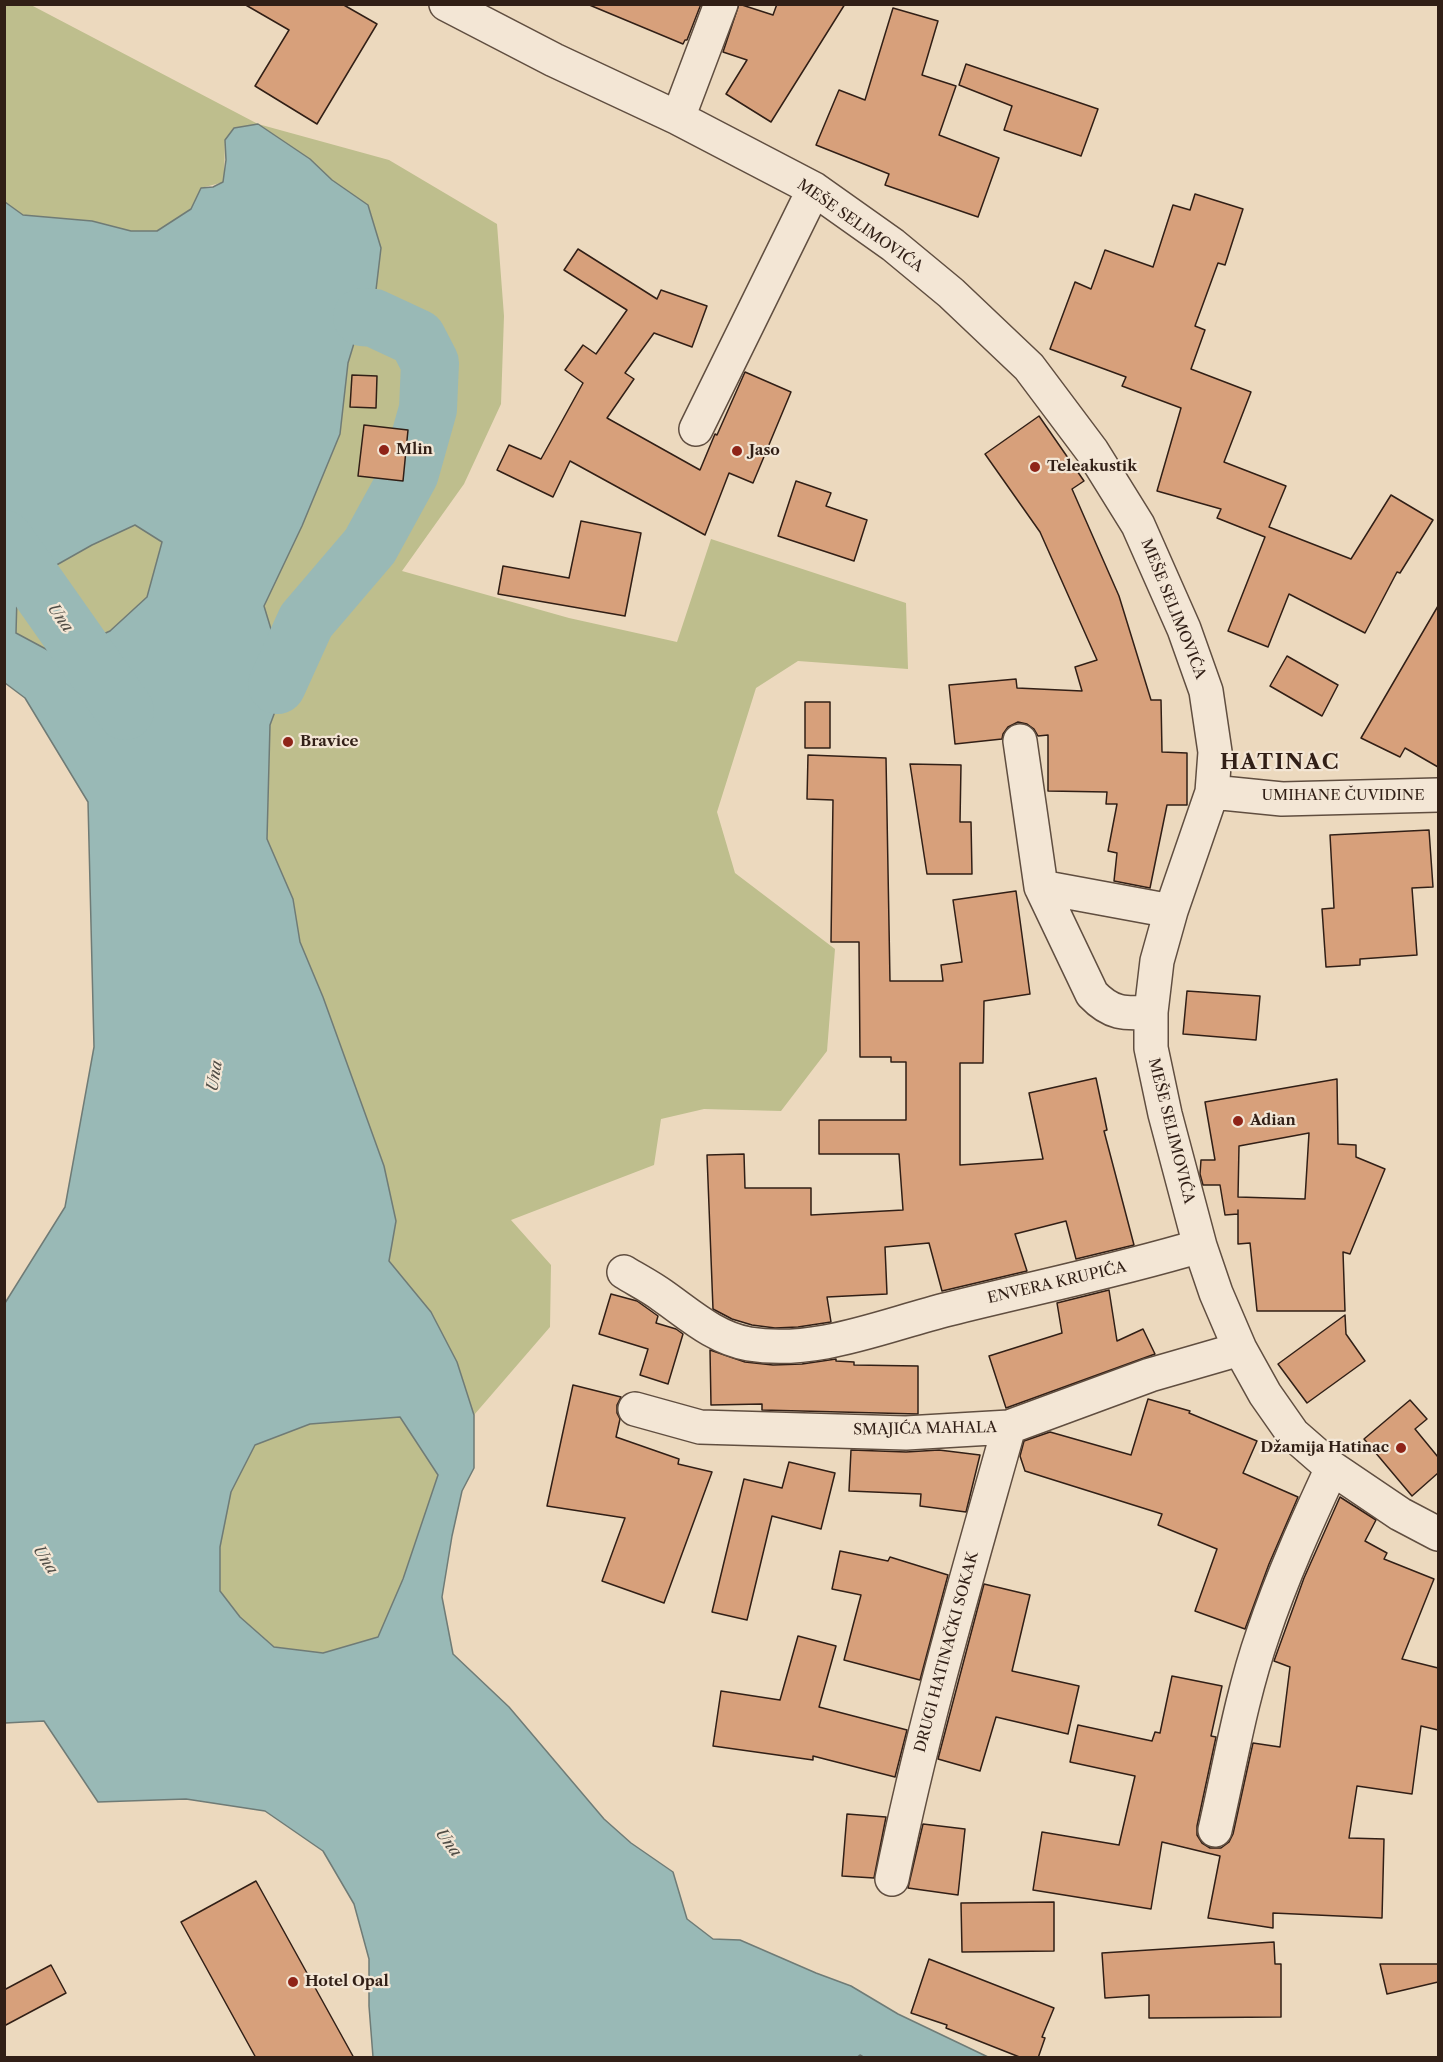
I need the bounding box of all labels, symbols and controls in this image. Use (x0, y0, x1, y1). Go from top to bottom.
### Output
street label: MEŠE SELIMOVIĆA (794, 176, 926, 276)
place label: Mlin (396, 441, 433, 459)
place label: Jaso (749, 442, 780, 460)
marker: Mlin (377, 443, 391, 457)
marker: Jaso (730, 444, 744, 458)
place label: Teleakustik (1047, 458, 1137, 476)
marker: Teleakustik (1028, 460, 1042, 474)
street label: MEŠE SELIMOVIĆA (1137, 536, 1209, 682)
water label: Una (43, 600, 77, 636)
place label: Bravice (300, 733, 358, 751)
marker: Bravice (281, 735, 295, 749)
district label: HATINAC (1220, 750, 1340, 776)
street label: UMIHANE ČUVIDINE (1261, 787, 1425, 805)
street label: MEŠE SELIMOVIĆA (1144, 1056, 1198, 1206)
water label: Una (203, 1059, 227, 1093)
place label: Adian (1250, 1112, 1296, 1130)
marker: Adian (1231, 1114, 1245, 1128)
street label: ENVERA KRUPIĆA (986, 1258, 1128, 1308)
street label: SMAJIĆA MAHALA (853, 1419, 997, 1439)
place label: Džamija Hatinac (1260, 1439, 1389, 1457)
marker: Džamija Hatinac (1394, 1441, 1408, 1455)
water label: Una (28, 1542, 62, 1578)
street label: DRUGI HATINAČKI SOKAK (911, 1550, 983, 1754)
water label: Una (431, 1825, 465, 1861)
place label: Hotel Opal (305, 1973, 389, 1991)
marker: Hotel Opal (286, 1975, 300, 1989)

